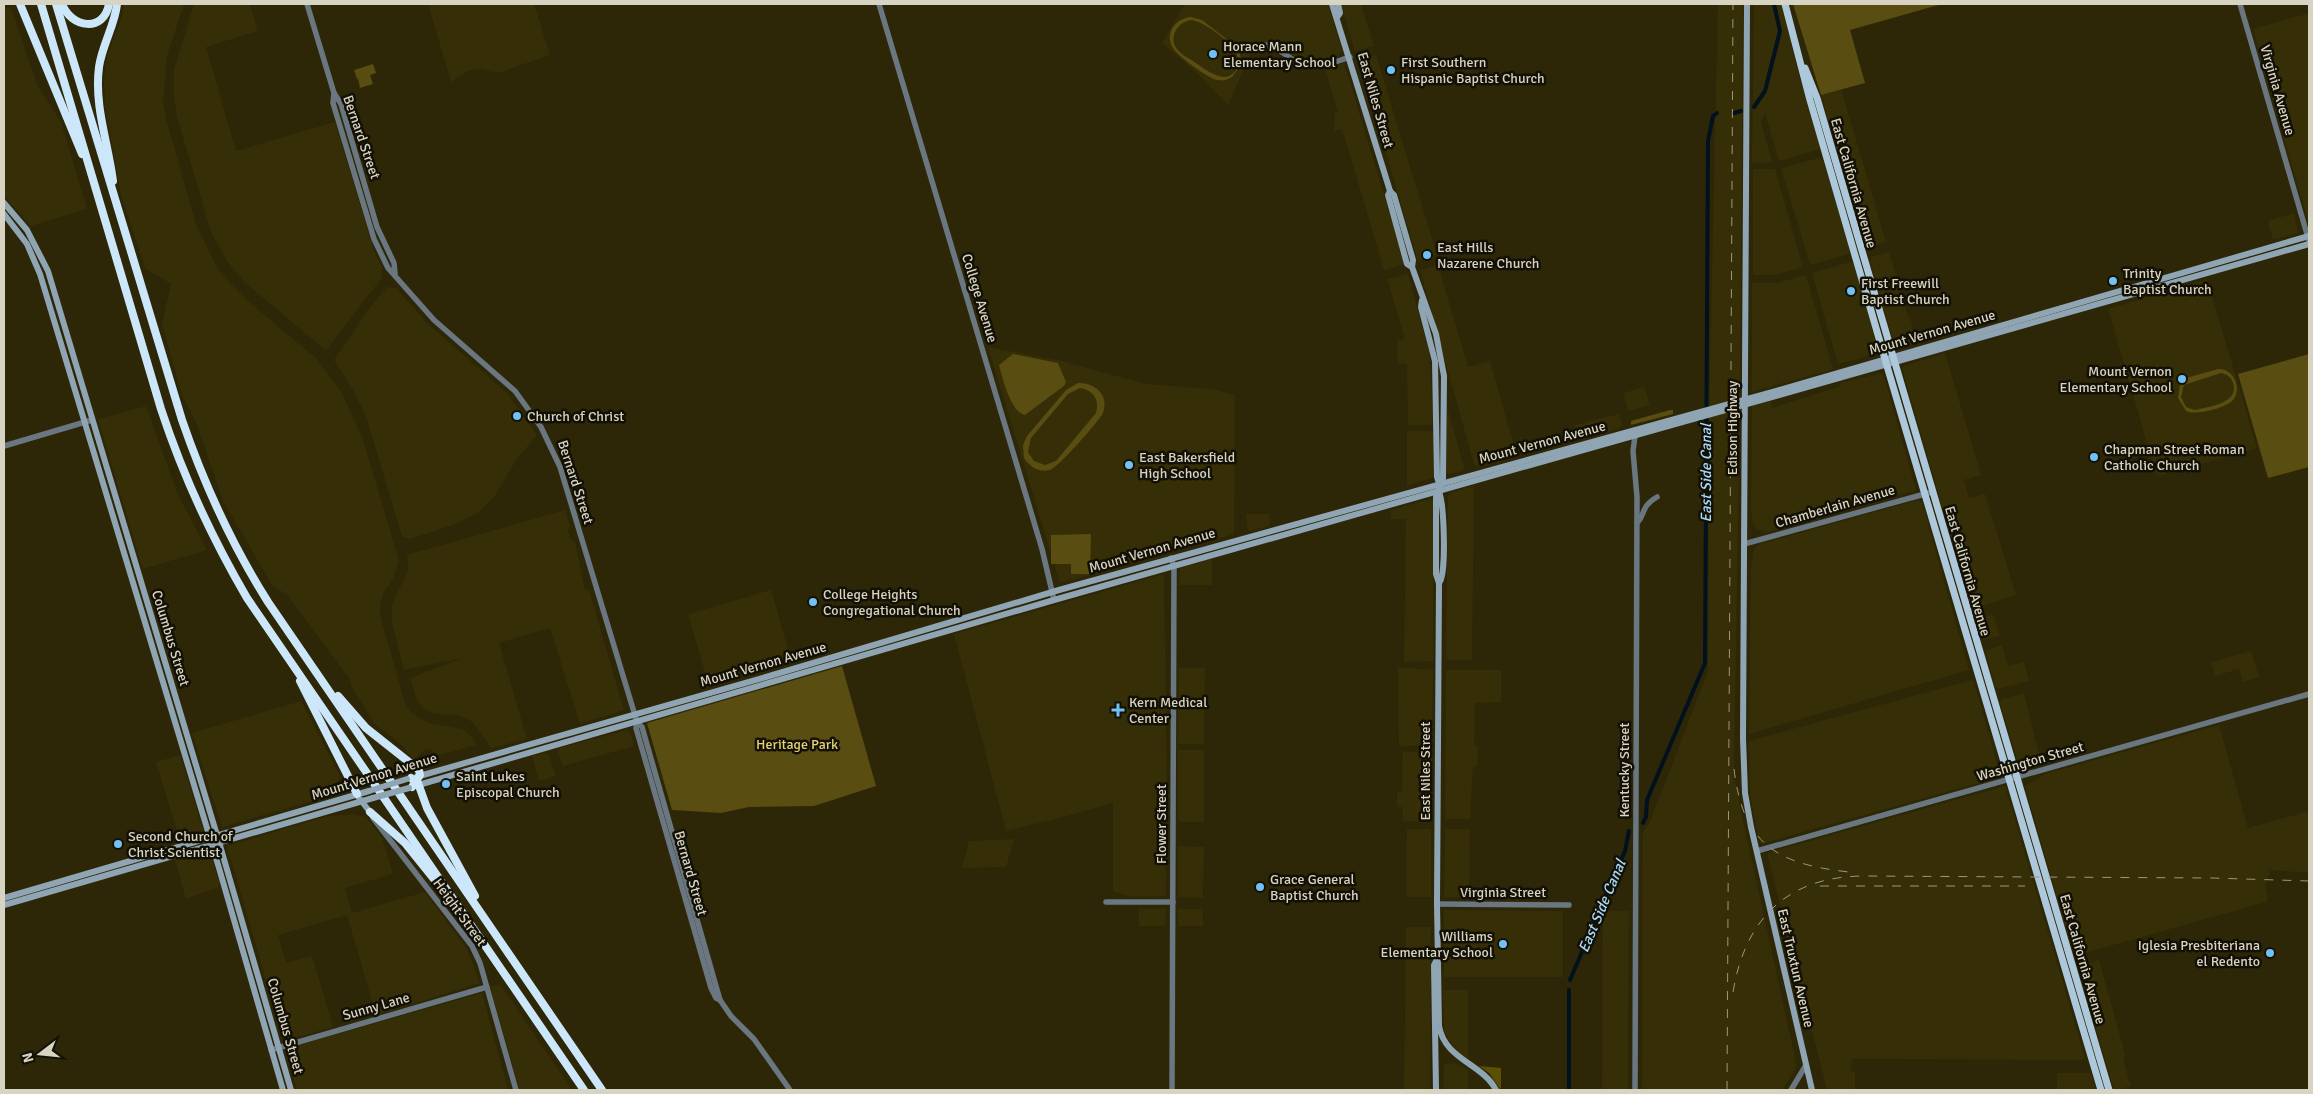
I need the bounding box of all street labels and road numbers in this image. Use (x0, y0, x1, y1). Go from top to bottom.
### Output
street label: Virginia Avenue (2256, 43, 2299, 137)
street label: East Niles Street (1354, 50, 1397, 150)
street label: Bernard Street (339, 93, 384, 181)
street label: East California Avenue (1827, 116, 1880, 250)
street label: College Avenue (958, 252, 1001, 345)
street label: Mount Vernon Avenue (1867, 306, 1997, 359)
street label: Edison Highway (1724, 380, 1741, 475)
street label: Mount Vernon Avenue (1477, 417, 1607, 468)
street label: Bernard Street (554, 438, 597, 526)
street label: Chamberlain Avenue (1773, 481, 1897, 532)
street label: East California Avenue (1941, 504, 1994, 638)
street label: Mount Vernon Avenue (1087, 524, 1217, 577)
street label: Columbus Street (148, 588, 193, 688)
street label: Mount Vernon Avenue (698, 638, 828, 691)
street label: East Niles Street (1417, 721, 1434, 821)
street label: Kentucky Street (1616, 722, 1633, 818)
street label: Washington Street (1975, 738, 2086, 785)
street label: Mount Vernon Avenue (309, 749, 439, 804)
street label: Flower Street (1153, 784, 1170, 864)
street label: Bernard Street (670, 829, 711, 918)
street label: Height Street (429, 875, 490, 950)
street label: Virginia Street (1460, 884, 1546, 901)
street label: East California Avenue (2056, 892, 2109, 1026)
street label: East Truxtun Avenue (1774, 907, 1817, 1029)
street label: Columbus Street (264, 976, 307, 1076)
street label: Sunny Lane (341, 989, 412, 1024)

